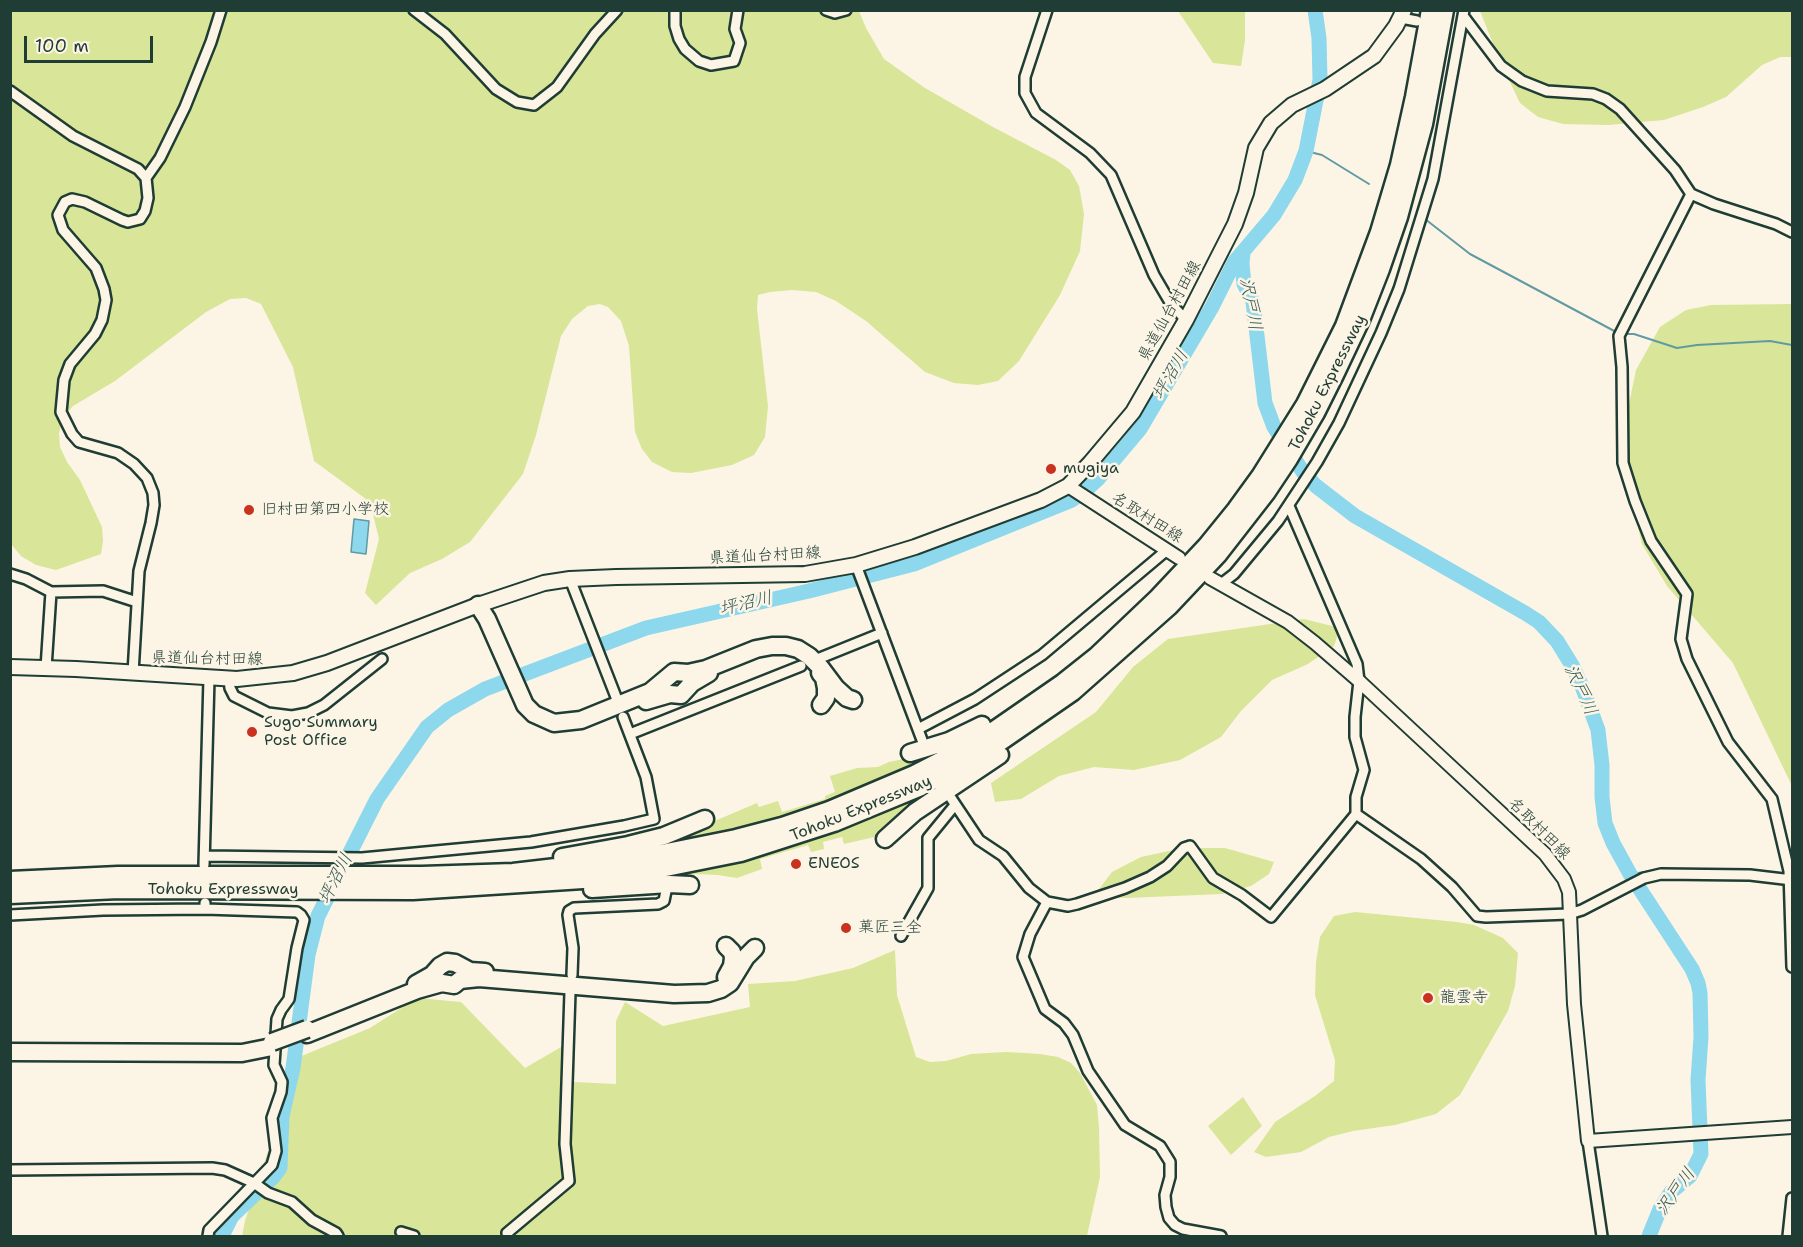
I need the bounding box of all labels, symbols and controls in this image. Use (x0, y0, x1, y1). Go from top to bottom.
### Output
scale bar (27, 24, 156, 62)
text: 100 m (35, 34, 89, 58)
street label: 県道仙台村田線 (1134, 257, 1206, 365)
water label: 沢戸川 (1234, 275, 1266, 333)
street label: Tohoku Expressway (1285, 312, 1371, 454)
water label: 坪沼川 (1148, 346, 1194, 404)
place label: mugiya (1063, 459, 1119, 479)
marker: mugiya (1044, 462, 1058, 476)
street label: 名取村田線 (1108, 489, 1186, 547)
place label: 旧村田第四小学校 (261, 500, 389, 520)
marker: 旧村田第四小学校 (242, 503, 256, 517)
street label: 県道仙台村田線 (709, 543, 821, 569)
water label: 坪沼川 (717, 587, 775, 621)
street label: 県道仙台村田線 (151, 648, 263, 670)
water label: 沢戸川 (1559, 661, 1601, 719)
place label: Sugo Summary Post Office (264, 713, 378, 751)
marker: Sugo Summary Post Office (245, 725, 259, 739)
street label: Tohoku Expressway (788, 772, 934, 846)
street label: 名取村田線 (1504, 794, 1574, 864)
water label: 坪沼川 (314, 850, 358, 908)
place label: ENEOS (808, 854, 860, 874)
marker: ENEOS (789, 857, 803, 871)
street label: Tohoku Expressway (148, 880, 298, 900)
place label: 菓匠三全 (858, 918, 922, 938)
marker: 菓匠三全 (839, 921, 853, 935)
place label: 龍雲寺 (1440, 988, 1488, 1008)
marker: 龍雲寺 (1421, 991, 1435, 1005)
water label: 沢戸川 (1651, 1164, 1701, 1220)

